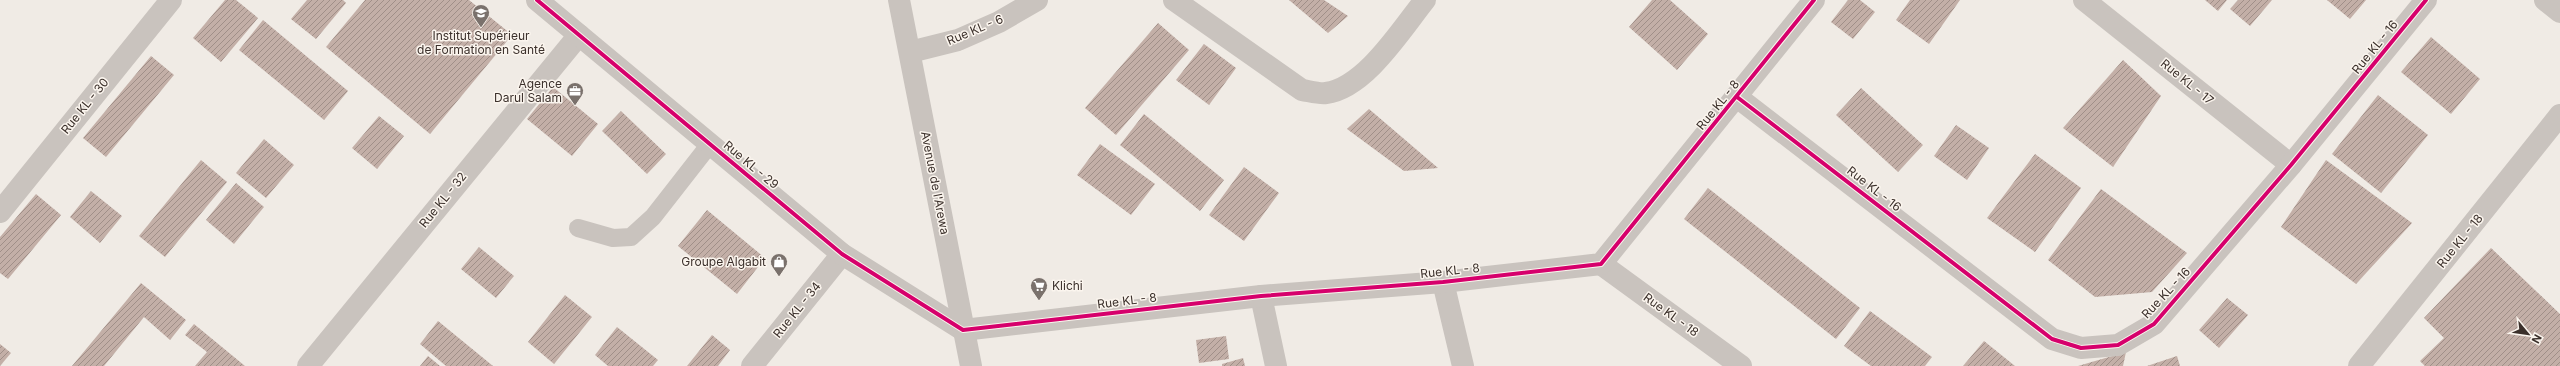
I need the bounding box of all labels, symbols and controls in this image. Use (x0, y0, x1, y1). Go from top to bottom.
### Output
school or university icon: Institut Supérieur de Formation en Santé (471, 3, 491, 28)
street label: Rue KL - 6 (944, 11, 1005, 48)
street label: Rue KL - 16 (2348, 17, 2401, 77)
place label: Institut Supérieur de Formation en Santé (417, 28, 545, 57)
street label: Rue KL - 17 (2158, 56, 2217, 108)
street label: Rue KL - 30 (58, 75, 112, 137)
place label: Agence Darul Salam (494, 76, 562, 105)
street label: Rue KL - 8 (1693, 77, 1742, 133)
office icon: Agence Darul Salam (565, 81, 585, 106)
street label: Avenue de l'Arewa (918, 130, 953, 236)
street label: Rue KL - 29 (721, 137, 782, 192)
street label: Rue KL - 16 (1844, 163, 1904, 214)
street label: Rue KL - 32 (416, 169, 470, 230)
street label: Rue KL - 18 (2433, 211, 2486, 271)
shop icon: Groupe Algabit (769, 252, 789, 277)
place label: Groupe Algabit (681, 254, 766, 269)
street label: Rue KL - 8 (1419, 260, 1480, 281)
street label: Rue KL - 16 (2138, 264, 2193, 321)
supermarket icon: Klichi (1029, 276, 1049, 301)
place label: Klichi (1052, 278, 1083, 293)
street label: Rue KL - 34 (770, 279, 824, 341)
street label: Rue KL - 8 (1096, 289, 1157, 312)
street label: Rue KL - 18 (1641, 290, 1702, 340)
north arrow (2508, 314, 2548, 354)
text: N (2529, 332, 2545, 346)

